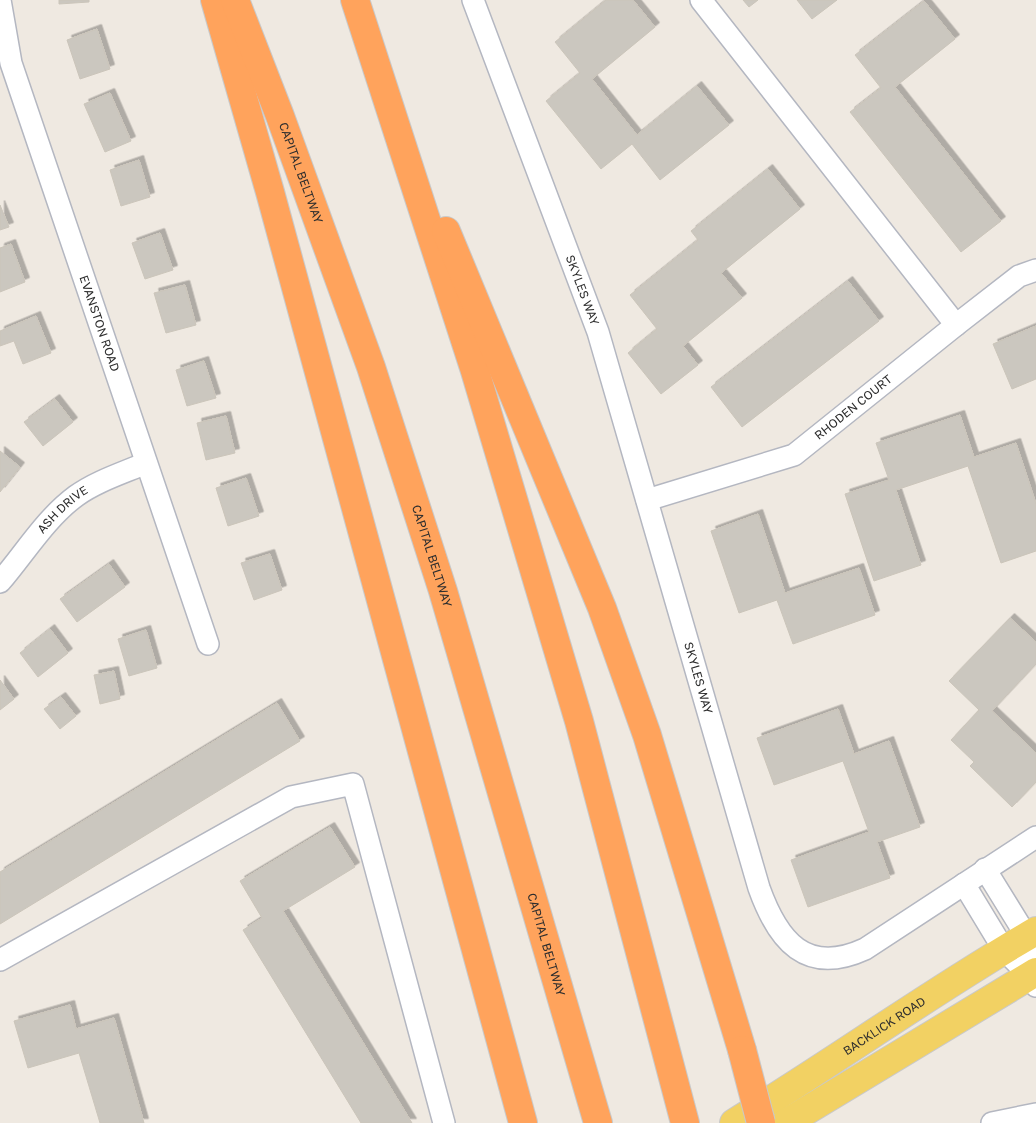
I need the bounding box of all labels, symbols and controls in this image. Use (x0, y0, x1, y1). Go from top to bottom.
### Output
street label: CAPITAL BELTWAY (276, 120, 326, 226)
street label: SKYLES WAY (563, 253, 603, 328)
street label: EVANSTON ROAD (77, 273, 123, 373)
street label: RHODEN COURT (811, 371, 895, 443)
street label: ASH DRIVE (34, 482, 90, 536)
street label: CAPITAL BELTWAY (409, 503, 455, 609)
street label: SKYLES WAY (681, 640, 716, 716)
street label: CAPITAL BELTWAY (524, 891, 569, 998)
street label: BACKLICK ROAD (840, 993, 928, 1058)

